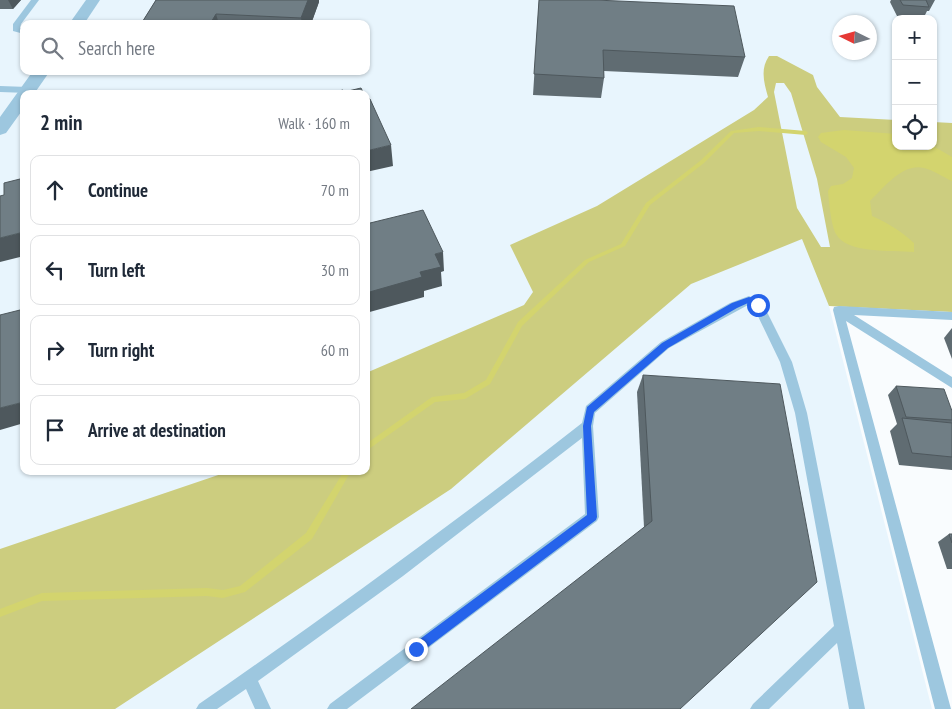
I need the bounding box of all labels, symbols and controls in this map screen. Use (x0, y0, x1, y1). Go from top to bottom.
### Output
north arrow (832, 15, 877, 60)
map controls (892, 15, 937, 150)
button: + (892, 15, 937, 60)
search box (20, 20, 370, 75)
icon: search (38, 34, 66, 62)
text: Search here (78, 36, 155, 60)
button: − (892, 60, 937, 105)
button: locate (892, 105, 937, 150)
text: 2 min (40, 109, 82, 136)
text: Walk · 160 m (278, 113, 350, 133)
icon: ahead (41, 176, 69, 204)
text: Continue (88, 178, 148, 202)
text: 70 m (321, 180, 349, 200)
icon: left (41, 256, 69, 284)
text: Turn left (88, 258, 145, 282)
text: 30 m (321, 260, 349, 280)
route start (747, 294, 770, 317)
icon: right (41, 336, 69, 364)
text: Turn right (88, 338, 154, 362)
text: 60 m (321, 340, 349, 360)
icon: arrive (41, 416, 69, 444)
text: Arrive at destination (88, 418, 226, 442)
route end (405, 638, 428, 661)

